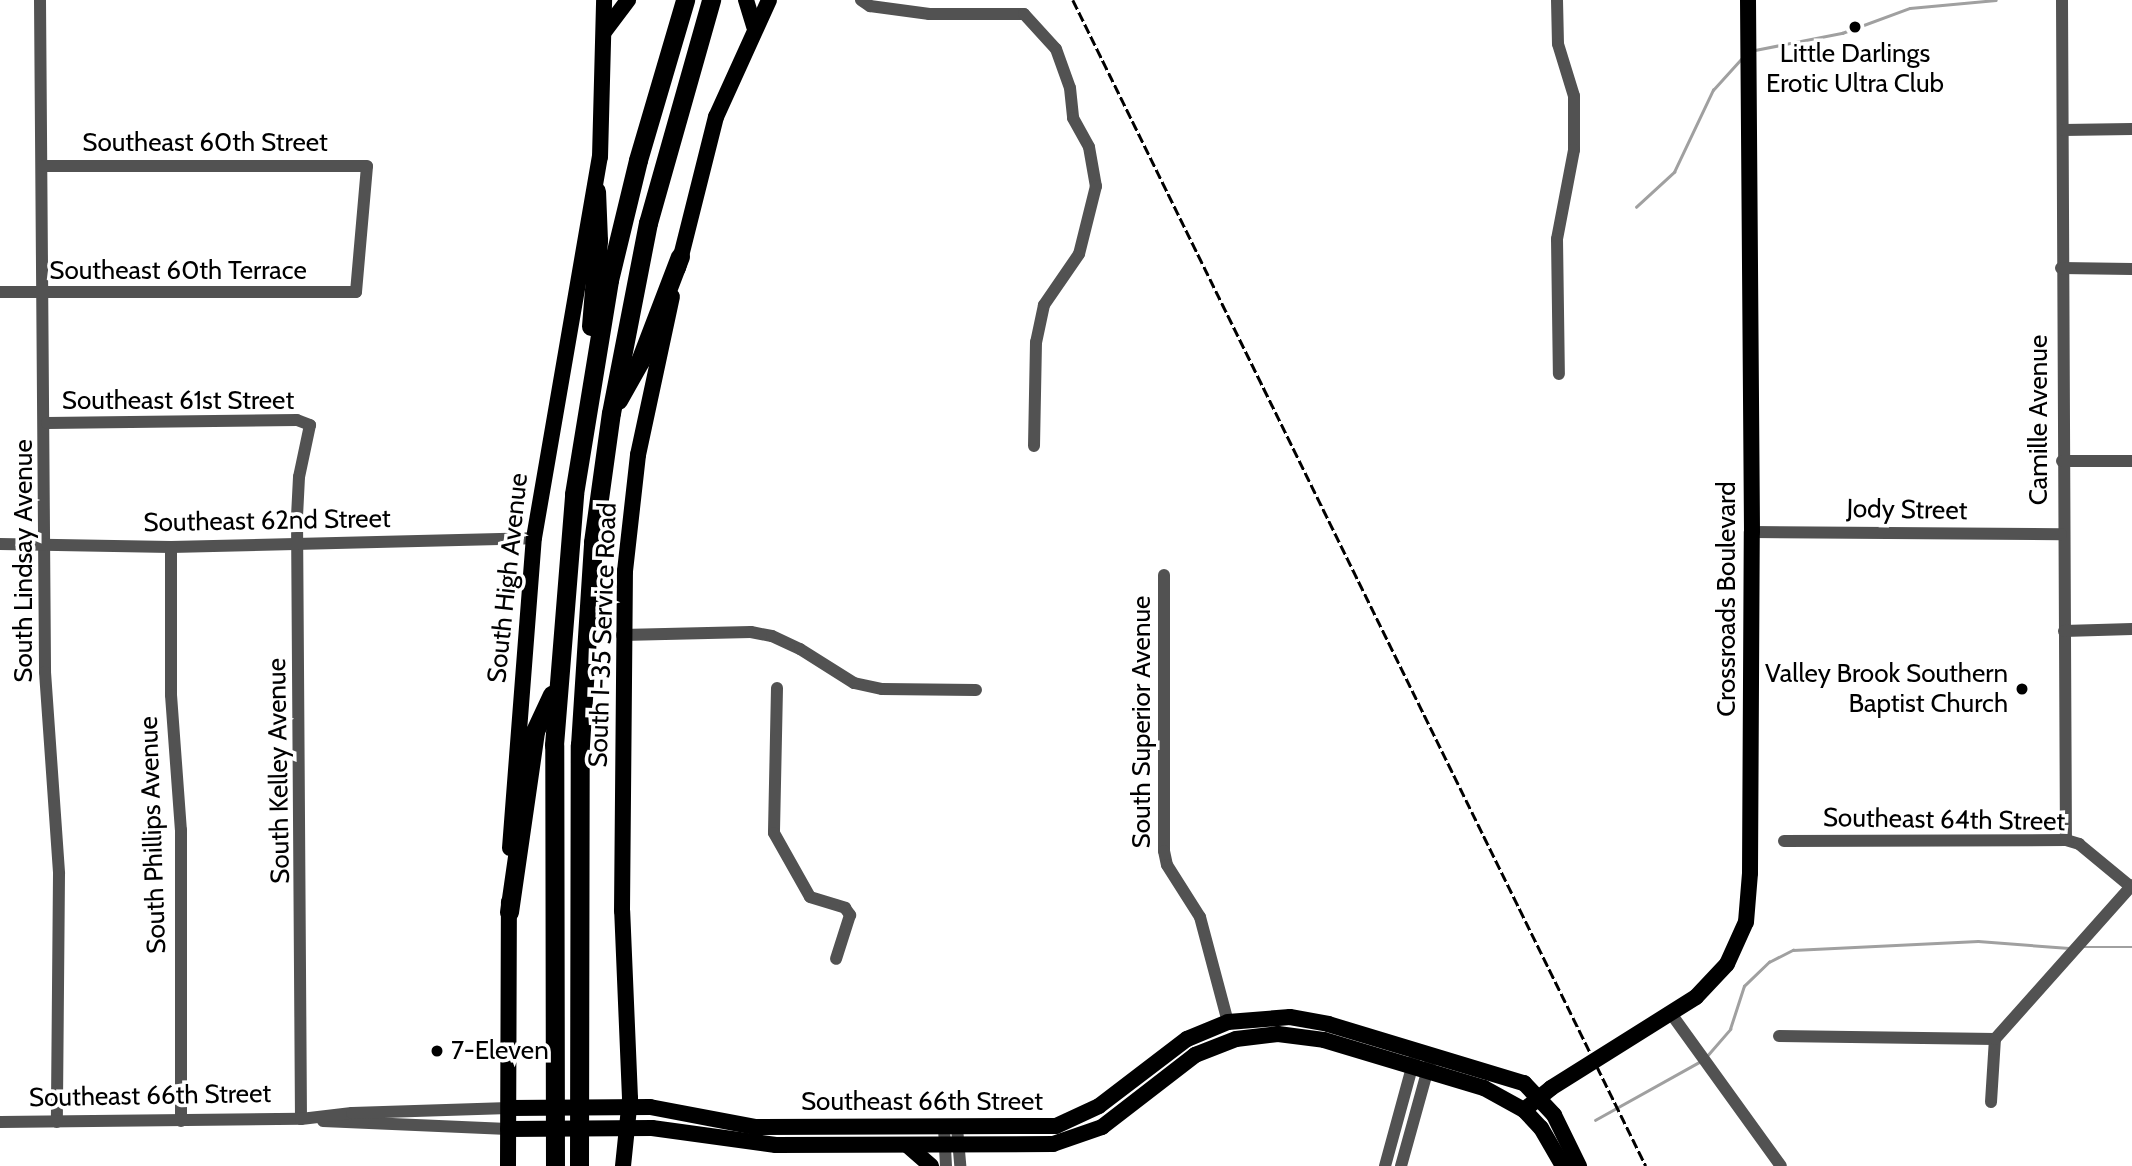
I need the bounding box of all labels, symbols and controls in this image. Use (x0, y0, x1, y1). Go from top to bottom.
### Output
marker: Little Darlings Erotic Ultra Club (1847, 19, 1863, 35)
place label: Little Darlings Erotic Ultra Club (1766, 38, 1944, 100)
street label: Southeast 60th Street (82, 127, 328, 159)
street label: Southeast 60th Terrace (49, 255, 307, 287)
street label: Camille Avenue (2023, 335, 2055, 505)
street label: Southeast 61st Street (62, 385, 294, 417)
street label: South Lindsay Avenue (8, 439, 40, 683)
street label: South High Avenue (481, 472, 535, 684)
street label: Crossroads Boulevard (1711, 481, 1743, 717)
street label: Jody Street (1846, 493, 1968, 527)
street label: South I-35 Service Road (583, 502, 623, 768)
street label: Southeast 62nd Street (143, 503, 391, 539)
street label: South Superior Avenue (1126, 596, 1158, 848)
street label: South Kelley Avenue (261, 658, 297, 884)
place label: Valley Brook Southern Baptist Church (1765, 658, 2008, 720)
marker: Valley Brook Southern Baptist Church (2014, 681, 2030, 697)
street label: South Phillips Avenue (133, 716, 173, 954)
street label: Southeast 64th Street (1823, 802, 2065, 838)
place label: 7-Eleven (451, 1035, 549, 1067)
marker: 7-Eleven (429, 1043, 445, 1059)
street label: Southeast 66th Street (29, 1078, 271, 1114)
street label: Southeast 66th Street (801, 1086, 1043, 1118)

